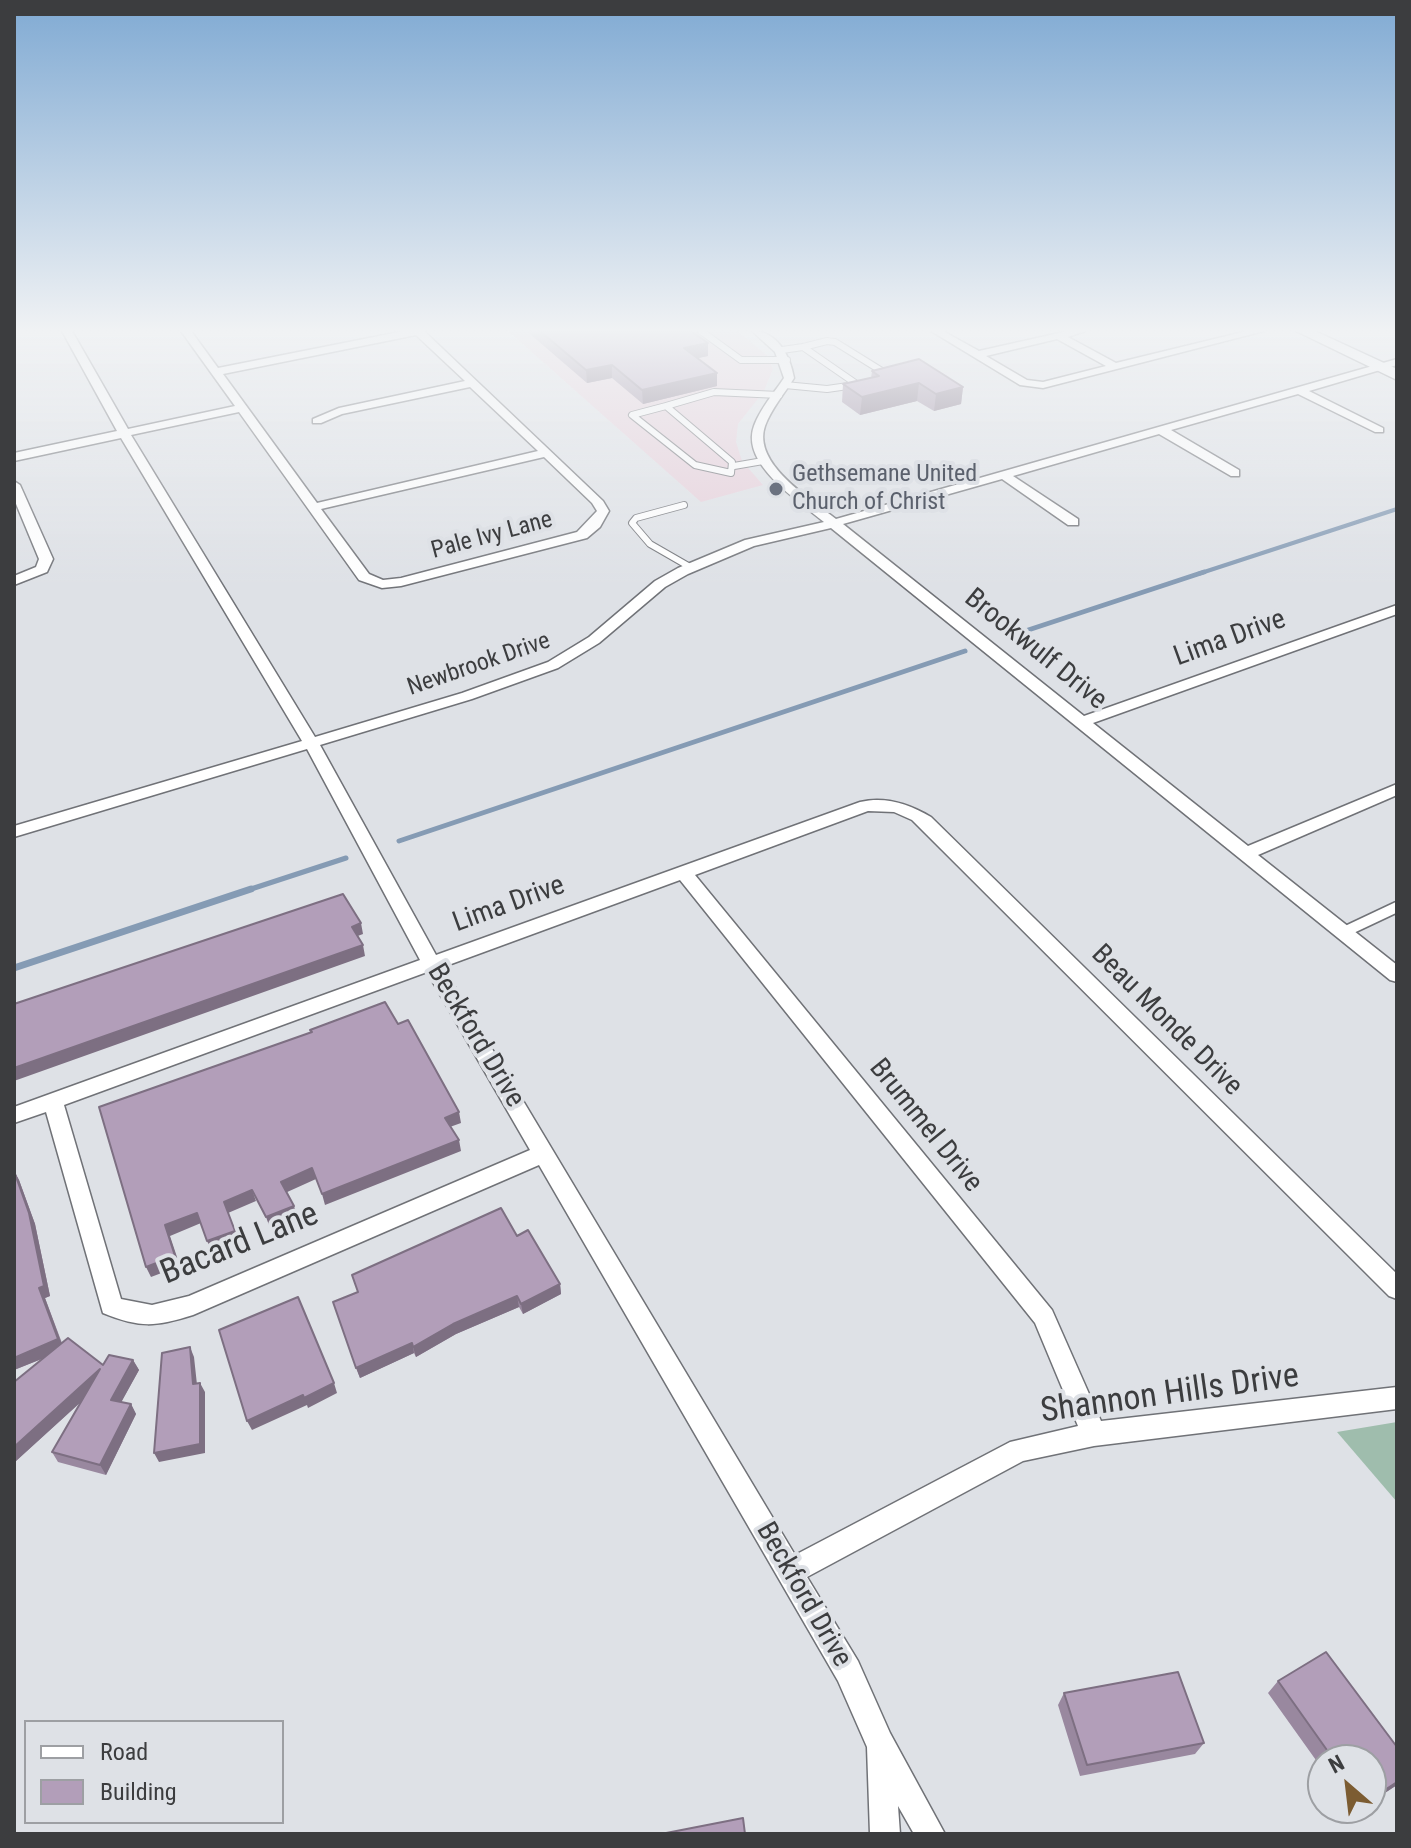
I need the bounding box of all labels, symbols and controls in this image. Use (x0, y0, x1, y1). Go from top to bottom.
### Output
place label: Gethsemane United Church of Christ (792, 461, 977, 517)
marker: Gethsemane United Church of Christ (767, 480, 785, 498)
street label: Pale Ivy Lane (428, 506, 556, 566)
street label: Brookwulf Drive (957, 582, 1113, 718)
street label: Lima Drive (1170, 603, 1290, 675)
street label: Newbrook Drive (404, 627, 554, 703)
street label: Lima Drive (449, 869, 569, 941)
street label: Beau Monde Drive (1083, 938, 1249, 1104)
street label: Beckford Drive (419, 958, 531, 1114)
street label: Brummel Drive (861, 1053, 989, 1199)
street label: Bacard Lane (155, 1195, 325, 1295)
street label: Shannon Hills Drive (1038, 1357, 1302, 1433)
street label: Beckford Drive (748, 1517, 858, 1673)
legend (24, 1720, 284, 1824)
text: Road (100, 1738, 148, 1766)
north arrow (1307, 1744, 1387, 1824)
text: N (1325, 1750, 1348, 1778)
text: Building (100, 1778, 177, 1806)

